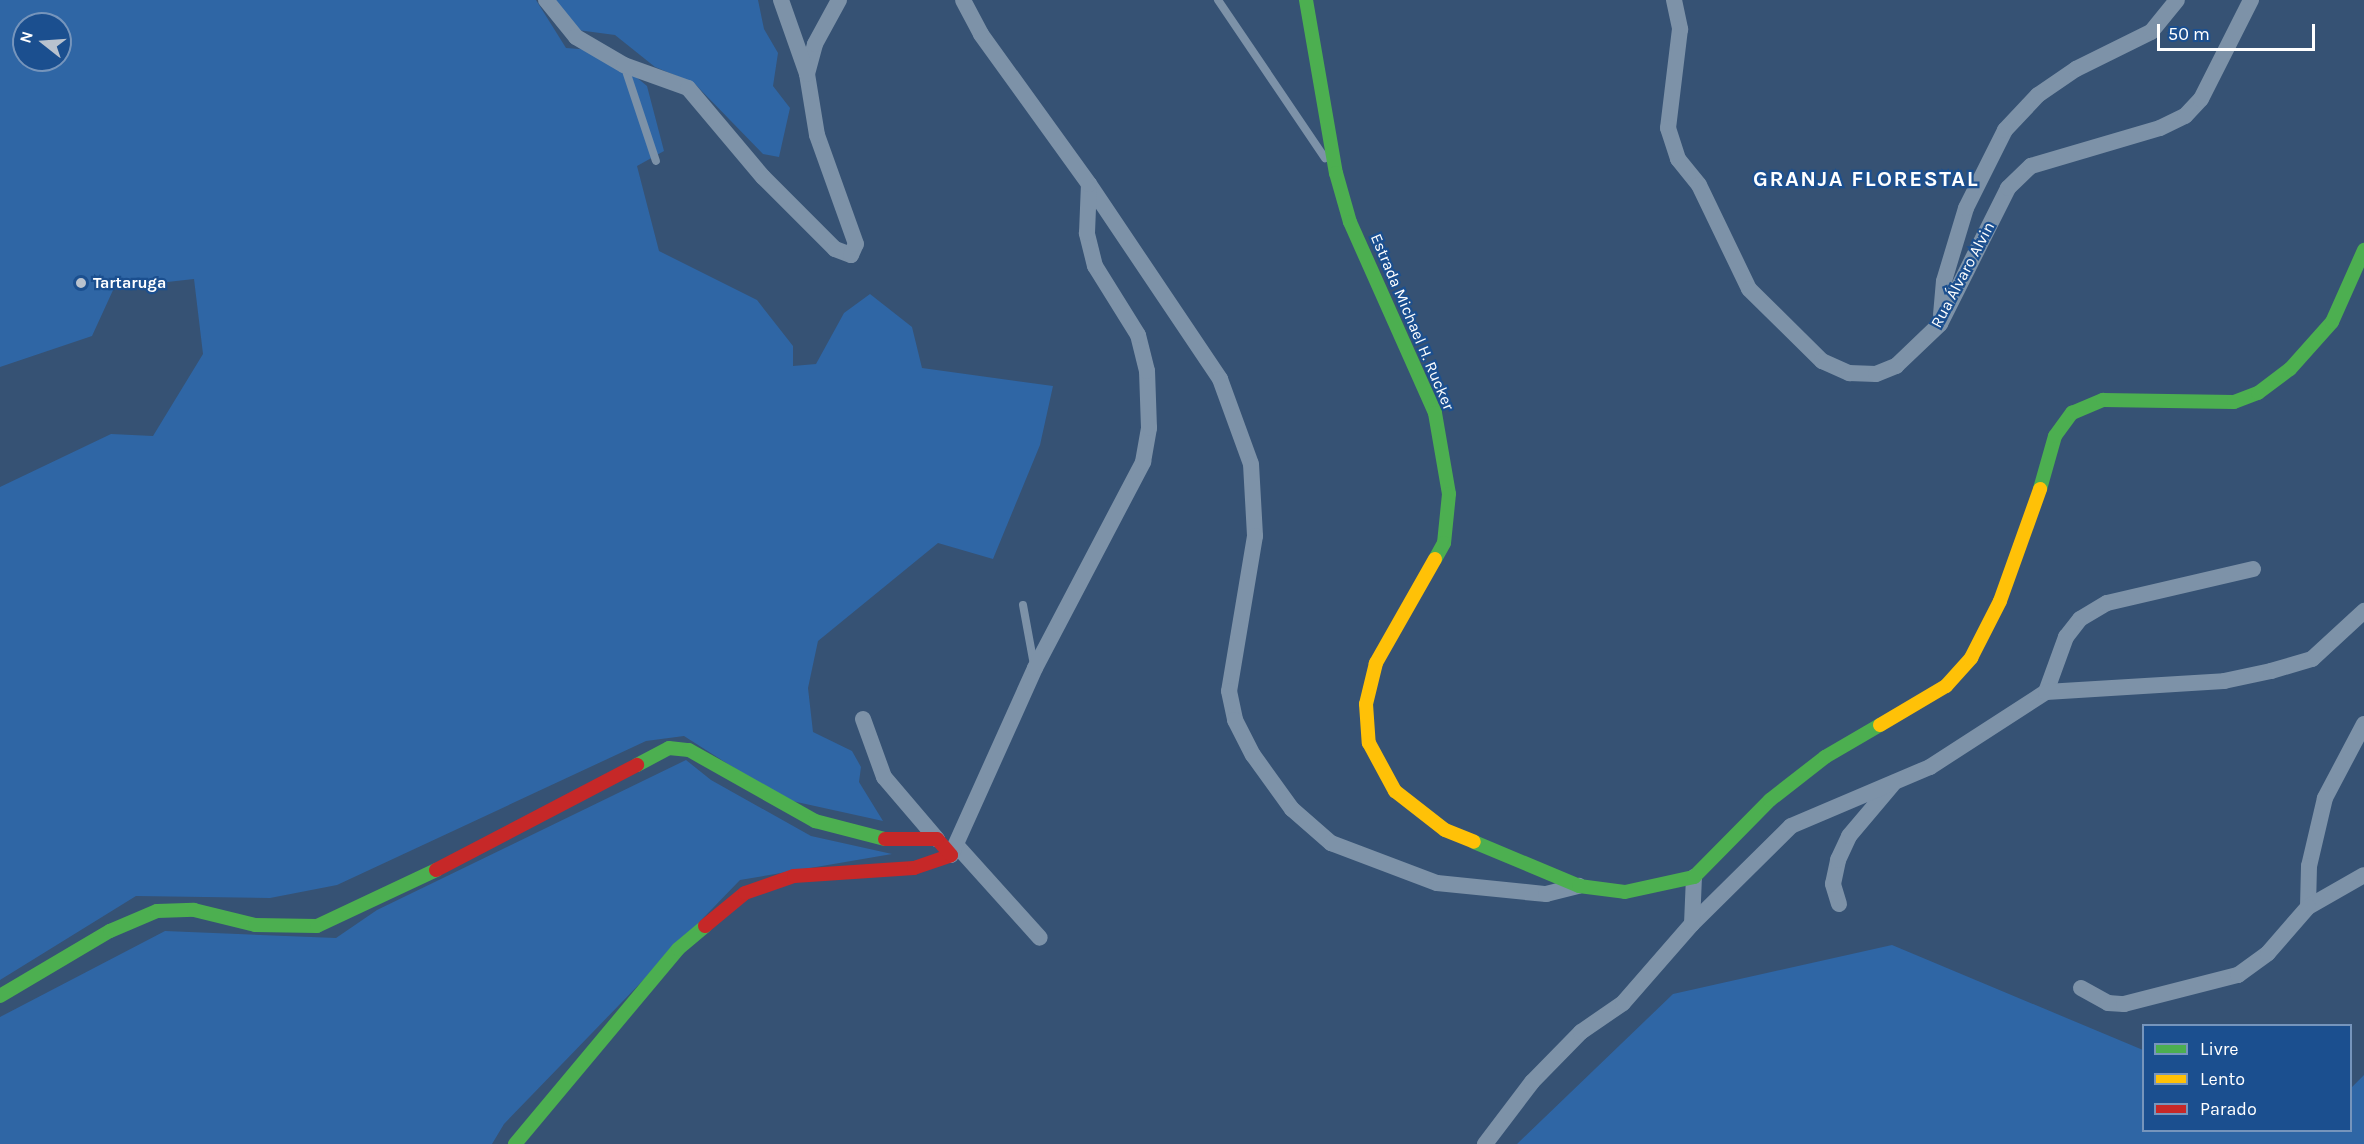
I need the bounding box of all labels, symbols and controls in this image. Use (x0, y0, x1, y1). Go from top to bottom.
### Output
north arrow (12, 12, 72, 72)
scale bar (2160, 12, 2318, 50)
text: 50 m (2168, 23, 2210, 45)
text: N (15, 29, 37, 45)
district label: GRANJA FLORESTAL (1753, 167, 1979, 193)
street label: Rua Álvaro Alvin (1927, 219, 1999, 331)
street label: Estrada Michael H. Rucker (1366, 231, 1458, 413)
place label: Tartaruga (93, 273, 166, 293)
marker: Tartaruga (74, 276, 88, 290)
legend (2142, 1024, 2352, 1132)
text: Livre (2200, 1038, 2239, 1060)
text: Lento (2200, 1068, 2245, 1090)
text: Parado (2200, 1098, 2257, 1120)

